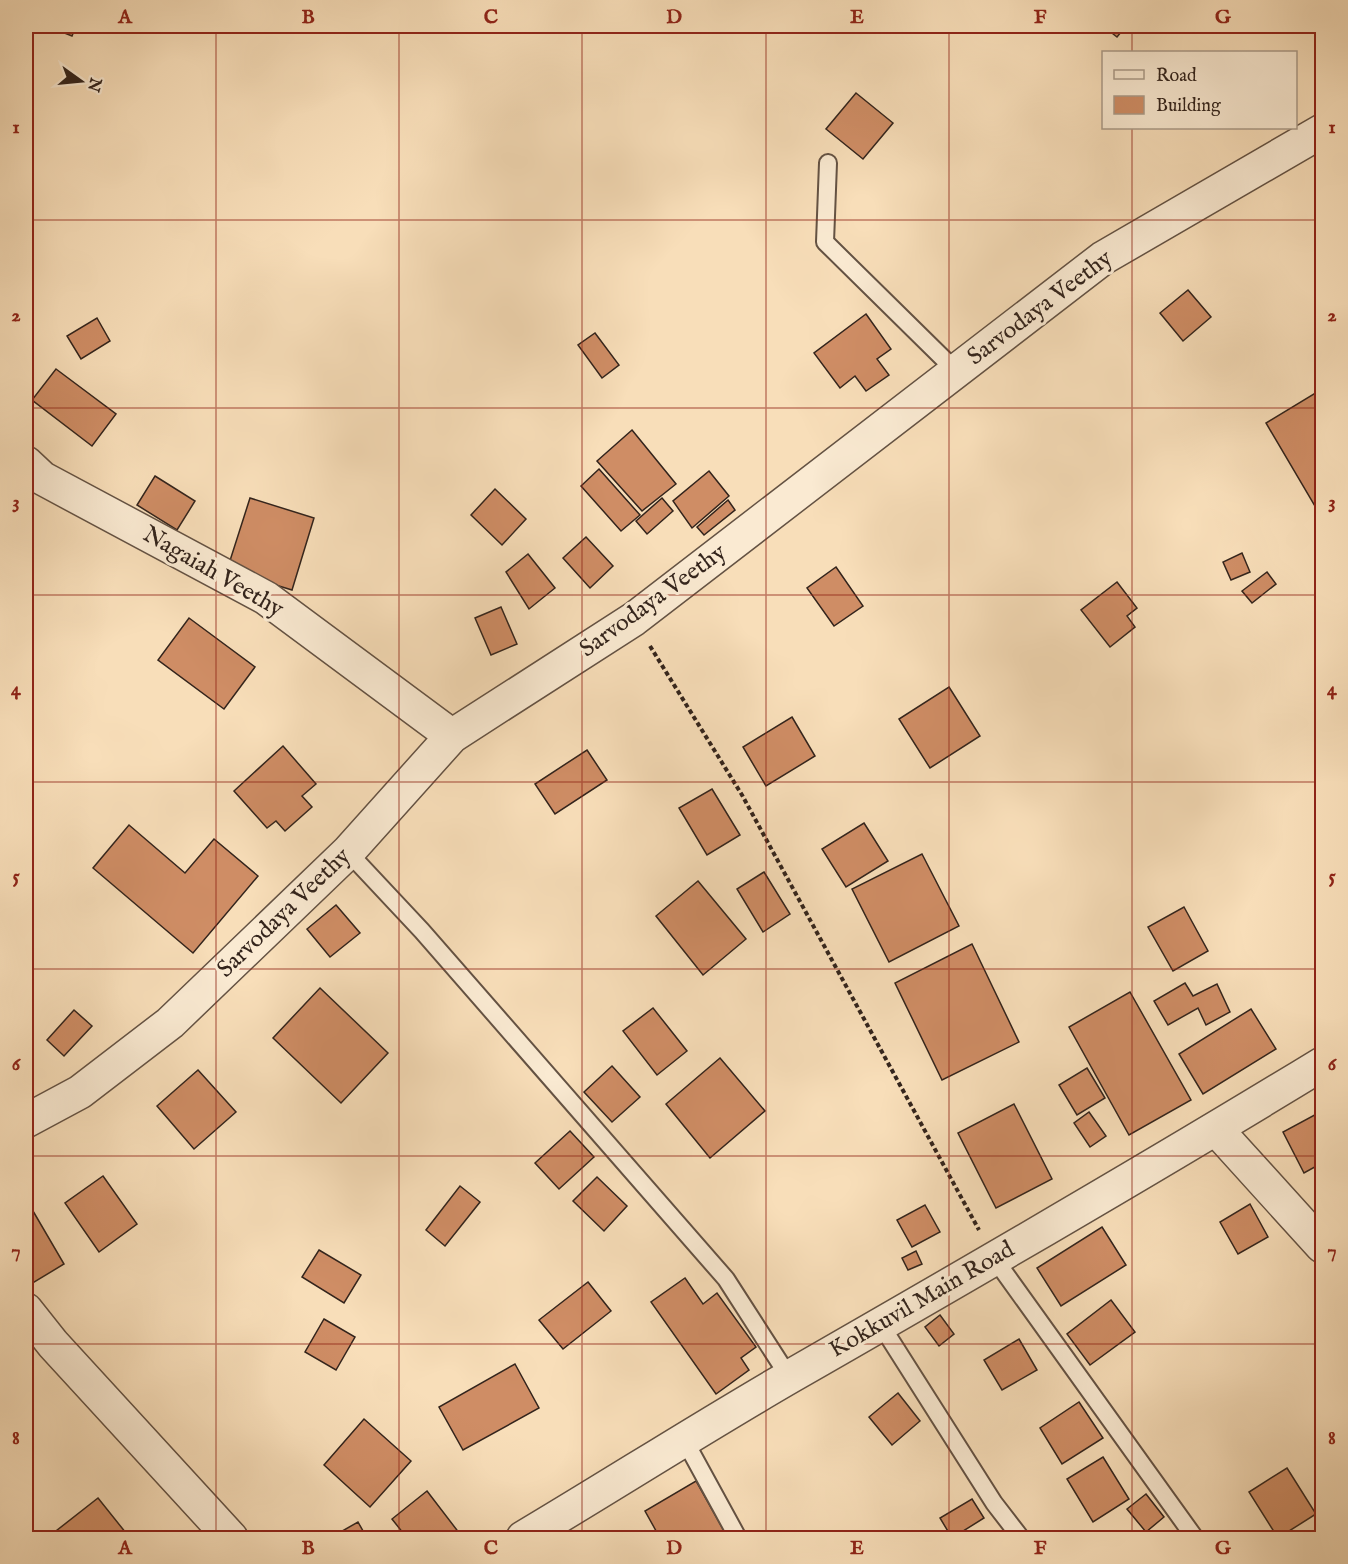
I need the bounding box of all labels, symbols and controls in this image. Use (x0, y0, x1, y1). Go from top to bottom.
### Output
text: A (117, 5, 133, 30)
text: B (301, 5, 315, 30)
text: C (484, 5, 498, 30)
text: D (666, 5, 682, 30)
text: E (850, 5, 864, 30)
text: F (1034, 5, 1047, 30)
text: G (1215, 5, 1232, 30)
north arrow (51, 51, 111, 111)
legend (1102, 51, 1297, 129)
text: Road (1156, 65, 1197, 88)
text: N (82, 74, 105, 94)
text: Building (1156, 95, 1221, 118)
text: 1 (12, 115, 20, 140)
text: 1 (1328, 115, 1336, 140)
street label: Sarvodaya Veethy (961, 243, 1119, 373)
text: 2 (11, 303, 21, 328)
text: 2 (1327, 303, 1337, 328)
text: 3 (12, 490, 20, 515)
text: 3 (1328, 490, 1336, 515)
street label: Nagaiah Veethy (137, 519, 289, 625)
street label: Sarvodaya Veethy (573, 537, 733, 665)
text: 4 (11, 677, 22, 702)
text: 4 (1327, 677, 1338, 702)
street label: Sarvodaya Veethy (211, 841, 358, 985)
text: 5 (12, 864, 20, 889)
text: 5 (1328, 864, 1336, 889)
text: 6 (12, 1052, 22, 1077)
text: 6 (1328, 1052, 1338, 1077)
street label: Kokkuvil Main Road (824, 1234, 1020, 1366)
text: 7 (11, 1239, 21, 1264)
text: 7 (1327, 1239, 1337, 1264)
text: 8 (12, 1426, 20, 1451)
text: 8 (1328, 1426, 1336, 1451)
text: A (117, 1536, 133, 1561)
text: B (301, 1536, 315, 1561)
text: C (484, 1536, 498, 1561)
text: D (666, 1536, 682, 1561)
text: E (850, 1536, 864, 1561)
text: F (1034, 1536, 1047, 1561)
text: G (1215, 1536, 1232, 1561)

